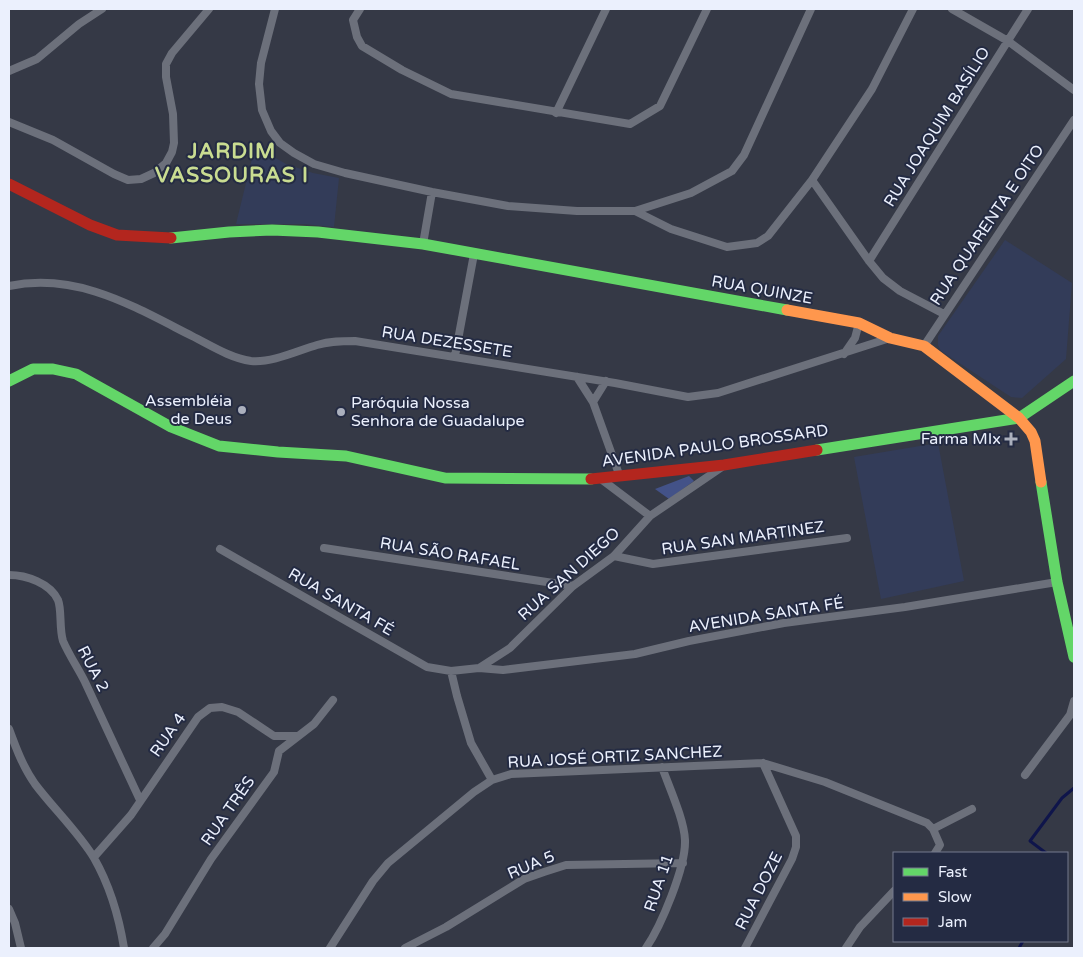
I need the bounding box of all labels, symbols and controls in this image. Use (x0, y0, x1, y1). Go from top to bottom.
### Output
street label: RUA JOAQUIM BASÍLIO (880, 43, 994, 211)
district label: JARDIM VASSOURAS I (155, 139, 309, 188)
street label: RUA QUARENTA E OITO (926, 141, 1048, 309)
street label: RUA QUINZE (710, 271, 814, 309)
street label: RUA DEZESSETE (380, 322, 514, 362)
place label: Assembléia de Deus (145, 391, 232, 429)
place label: Paróquia Nossa Senhora de Guadalupe (351, 393, 525, 431)
marker: Assembléia de Deus (236, 404, 248, 416)
marker: Paróquia Nossa Senhora de Guadalupe (335, 406, 347, 418)
street label: AVENIDA PAULO BROSSARD (600, 420, 830, 472)
place label: Farma MIx (921, 429, 1001, 449)
marker: Farma MIx (1005, 433, 1017, 445)
street label: RUA SAN MARTINEZ (660, 517, 826, 559)
street label: RUA SAN DIEGO (514, 523, 624, 625)
street label: RUA SÃO RAFAEL (379, 533, 521, 575)
street label: RUA SANTA FÉ (285, 564, 397, 640)
street label: AVENIDA SANTA FÉ (687, 593, 845, 637)
street label: RUA 2 (73, 642, 113, 696)
street label: RUA 4 (146, 709, 190, 761)
street label: RUA JOSÉ ORTIZ SANCHEZ (507, 741, 723, 773)
street label: RUA TRÊS (197, 772, 259, 850)
street label: RUA 5 (504, 846, 558, 884)
street label: RUA DOZE (731, 849, 787, 933)
street label: RUA 11 (640, 852, 678, 914)
legend (893, 852, 1068, 942)
text: Fast (938, 863, 968, 881)
text: Slow (938, 888, 972, 906)
text: Jam (938, 913, 967, 931)

